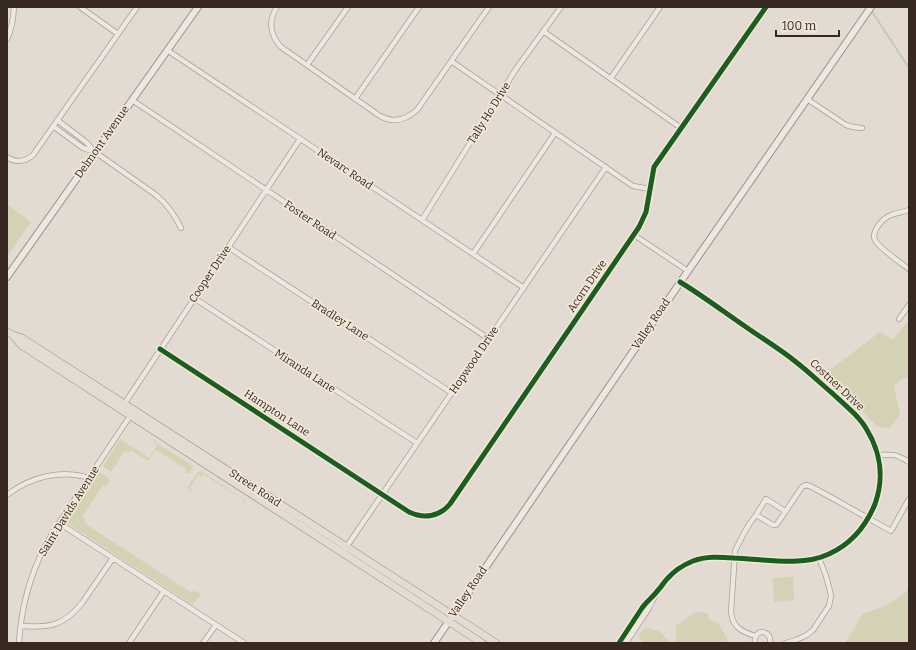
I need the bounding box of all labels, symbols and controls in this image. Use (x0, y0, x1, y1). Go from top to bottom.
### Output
scale bar (776, 12, 839, 38)
text: 100 m (782, 19, 817, 33)
street label: Tally Ho Drive (465, 80, 513, 146)
street label: Delmont Avenue (72, 103, 132, 181)
street label: Nevarc Road (315, 146, 376, 193)
street label: Foster Road (281, 198, 339, 242)
street label: Cooper Drive (186, 243, 234, 305)
street label: Acorn Drive (565, 257, 609, 315)
street label: Valley Road (629, 296, 673, 352)
street label: Bradley Lane (309, 297, 371, 343)
street label: Hopwood Drive (447, 324, 501, 396)
street label: Miranda Lane (272, 346, 338, 396)
street label: Costner Drive (807, 357, 867, 413)
street label: Hampton Lane (242, 387, 312, 439)
street label: Saint Davids Avenue (36, 464, 102, 558)
street label: Street Road (227, 466, 284, 510)
street label: Valley Road (446, 564, 490, 620)

